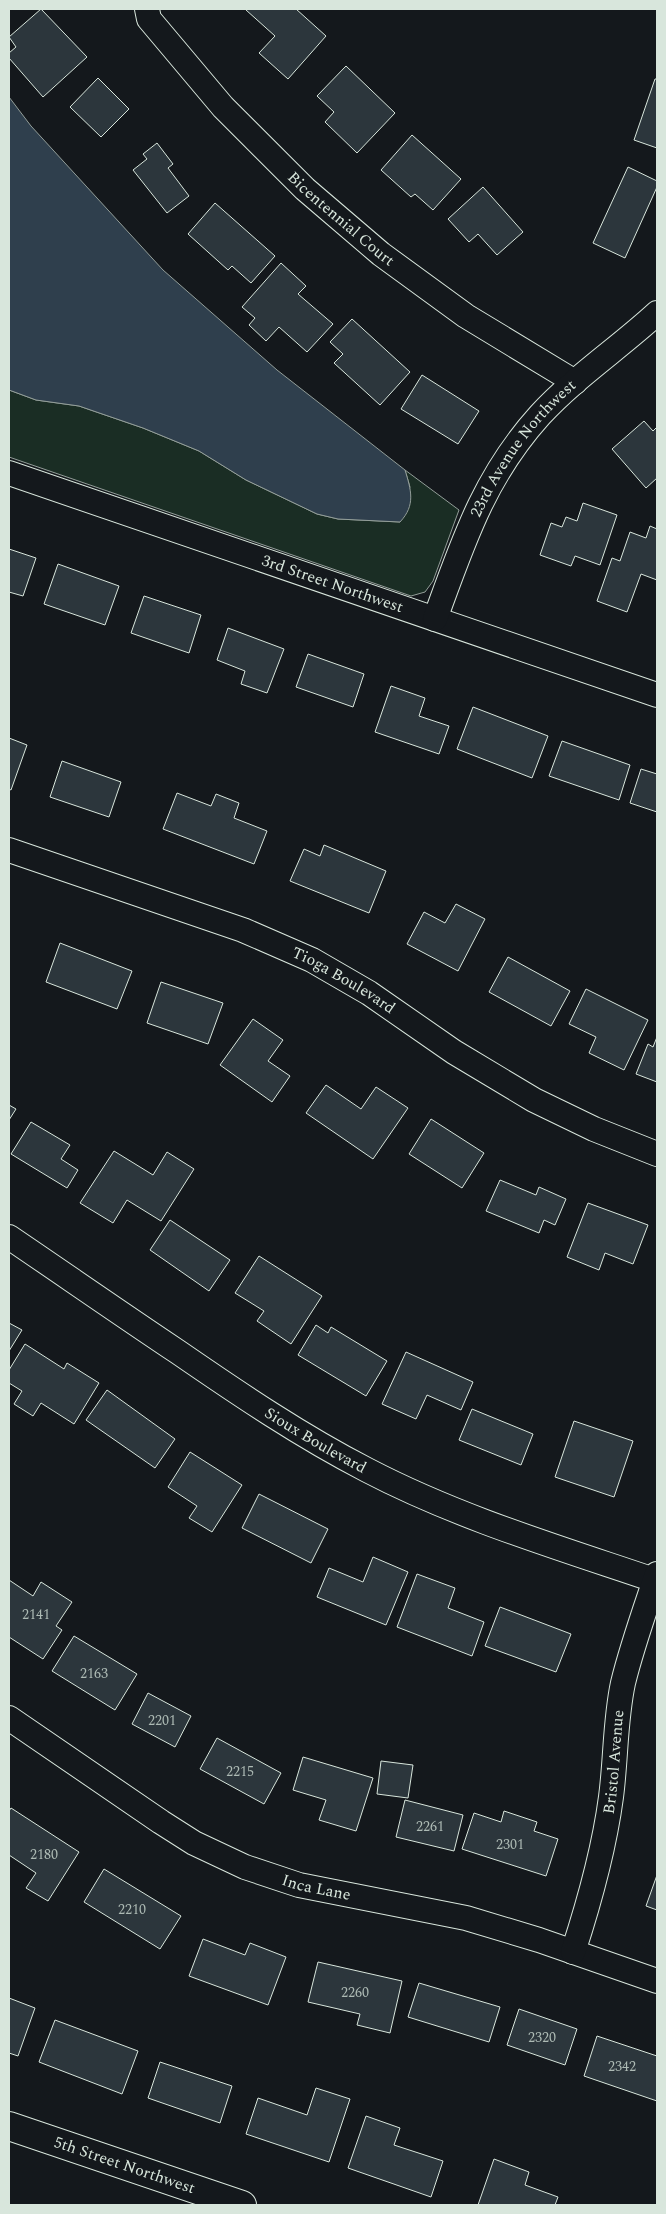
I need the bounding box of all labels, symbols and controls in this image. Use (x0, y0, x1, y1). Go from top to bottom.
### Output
street label: Bicentennial Court (282, 166, 400, 272)
street label: 23rd Avenue Northwest (464, 374, 582, 521)
street label: 3rd Street Northwest (259, 548, 407, 619)
street label: Tioga Boulevard (288, 941, 400, 1020)
street label: Sioux Boulevard (260, 1401, 371, 1480)
house number: 2141 (22, 1604, 50, 1625)
house number: 2163 (80, 1663, 108, 1684)
street label: Bristol Avenue (597, 1709, 631, 1816)
house number: 2201 (148, 1710, 176, 1731)
house number: 2215 (226, 1761, 254, 1782)
house number: 2261 (416, 1816, 444, 1837)
house number: 2301 (496, 1834, 524, 1855)
house number: 2180 (30, 1844, 58, 1865)
street label: Inca Lane (278, 1868, 353, 1907)
house number: 2210 (118, 1899, 146, 1920)
house number: 2260 (341, 1982, 369, 2003)
house number: 2320 (528, 2027, 556, 2048)
house number: 2342 (608, 2056, 636, 2077)
street label: 5th Street Northwest (51, 2130, 199, 2200)

